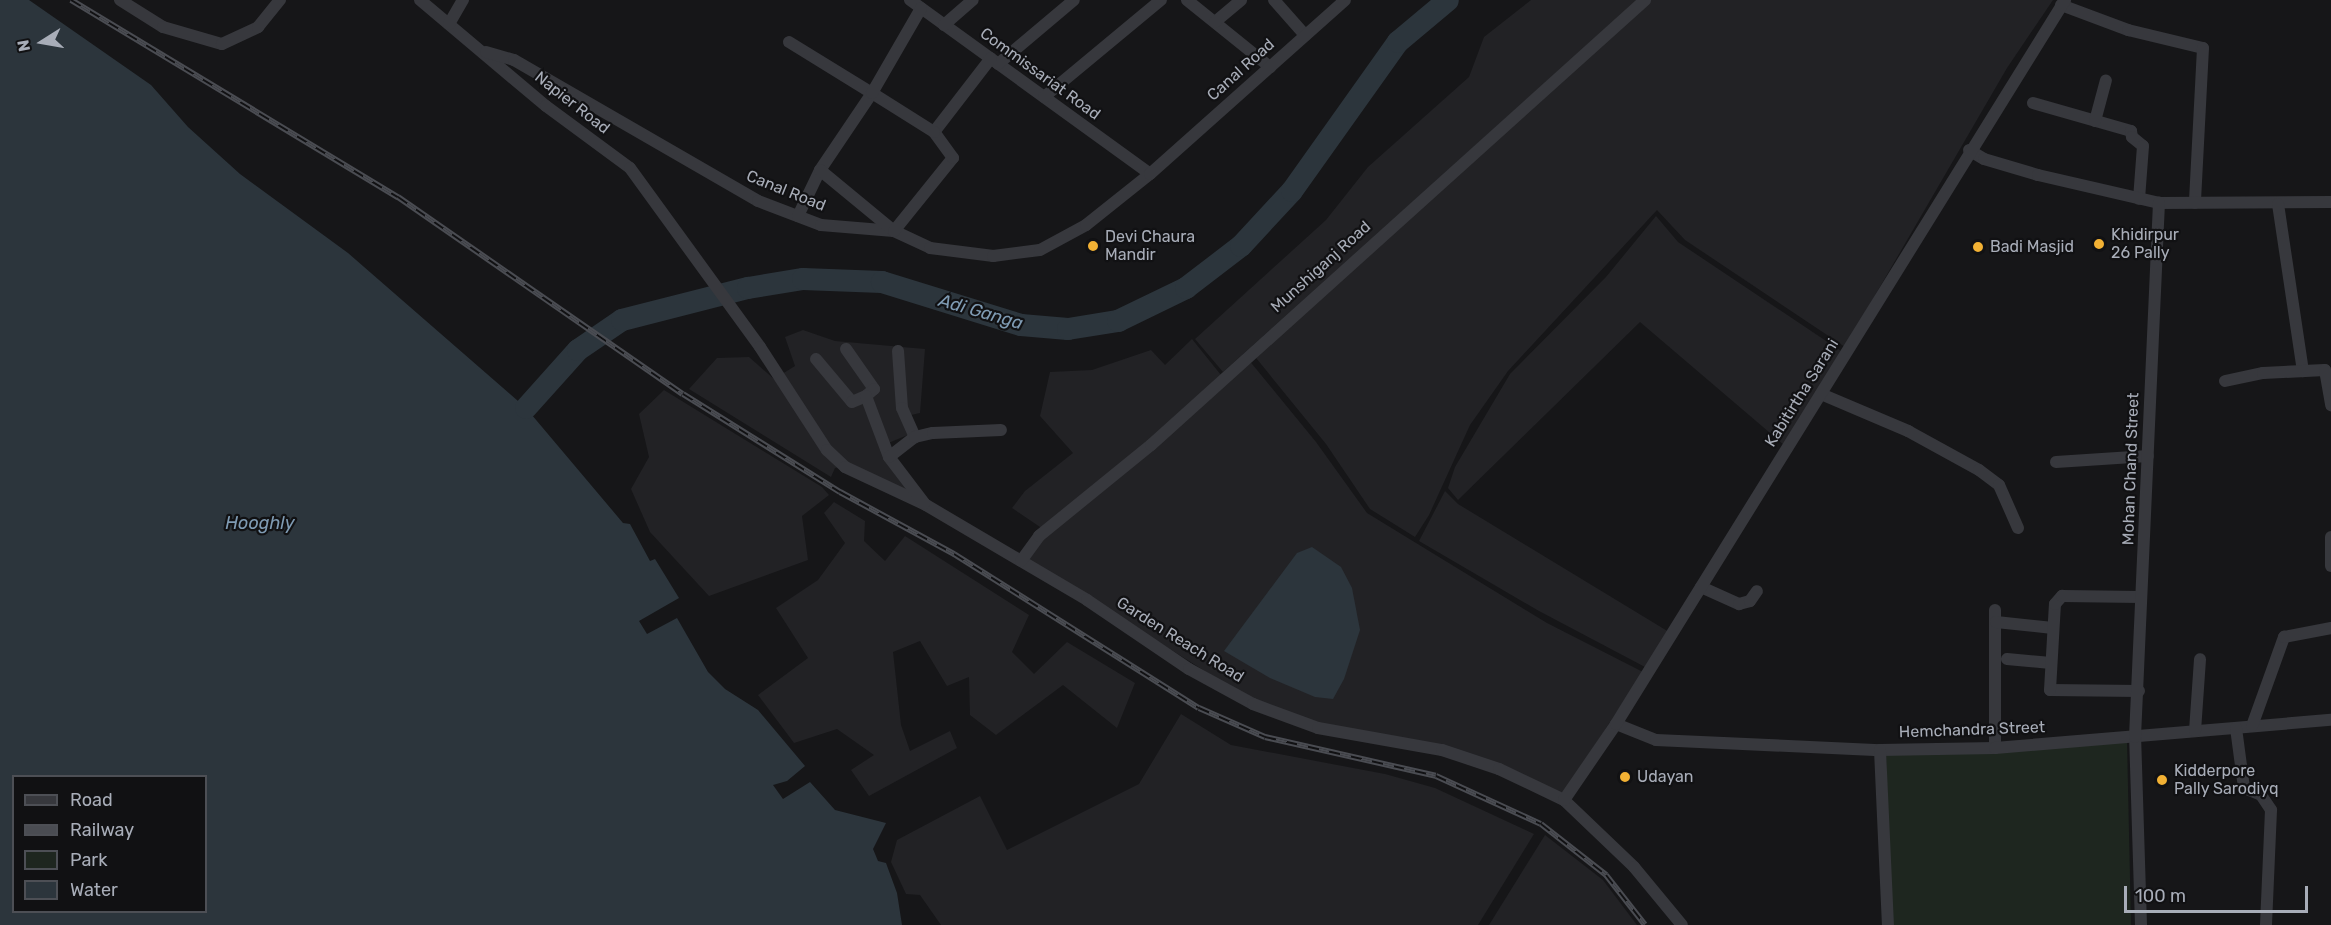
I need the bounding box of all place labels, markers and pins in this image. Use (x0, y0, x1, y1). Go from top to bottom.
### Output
place label: Khidirpur 26 Pally (2111, 225, 2179, 263)
place label: Devi Chaura Mandir (1105, 227, 1195, 265)
place label: Badi Masjid (1990, 237, 2074, 257)
marker: Khidirpur 26 Pally (2092, 237, 2106, 251)
marker: Devi Chaura Mandir (1086, 239, 1100, 253)
marker: Badi Masjid (1971, 240, 1985, 254)
place label: Kidderpore Pally Sarodiyq (2174, 761, 2279, 799)
place label: Udayan (1637, 767, 1693, 787)
marker: Udayan (1618, 770, 1632, 784)
marker: Kidderpore Pally Sarodiyq (2155, 773, 2169, 787)

